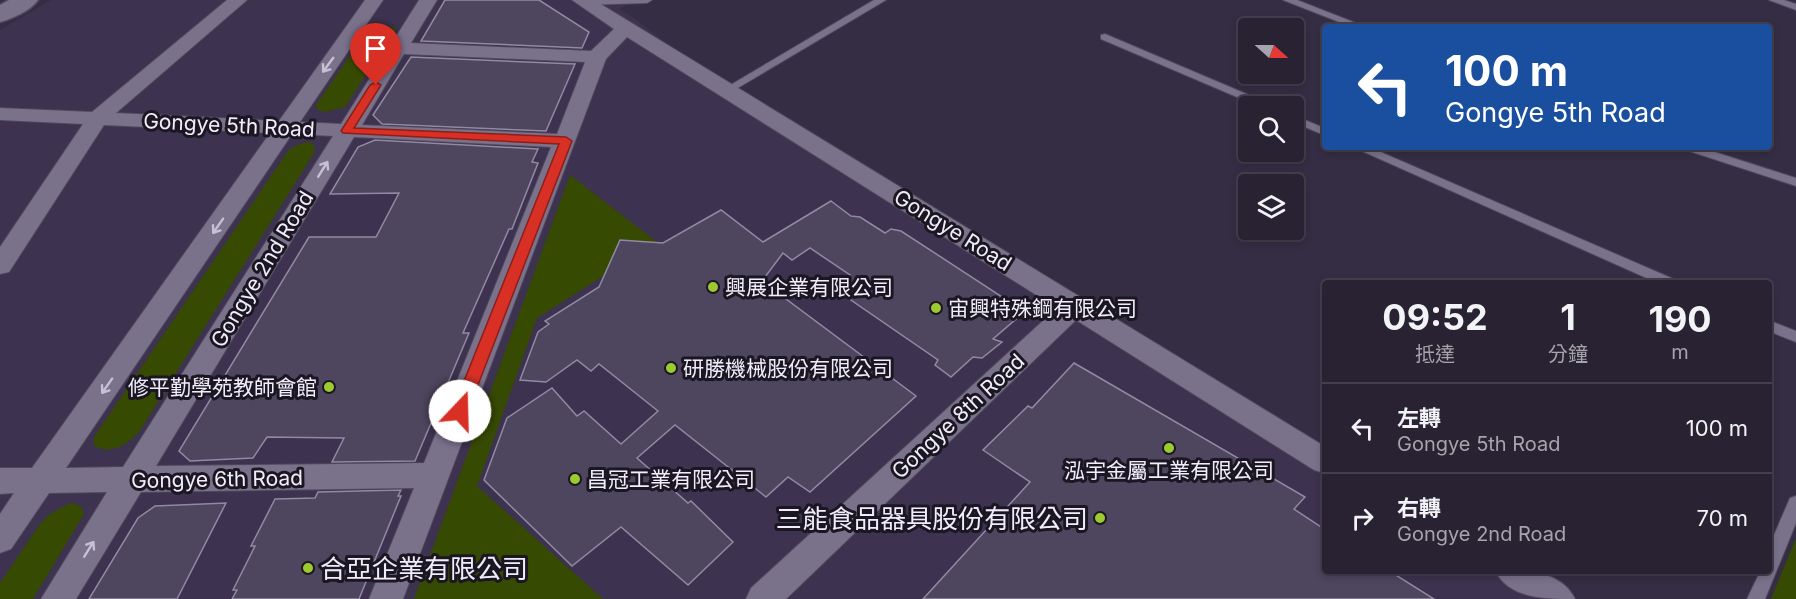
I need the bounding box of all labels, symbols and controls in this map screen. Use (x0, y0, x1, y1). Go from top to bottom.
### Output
north arrow (1238, 18, 1304, 84)
map controls (1238, 18, 1304, 240)
pin (350, 23, 401, 85)
icon: arrive (359, 32, 392, 65)
text: 100 m (1445, 45, 1568, 96)
icon: left (1346, 48, 1424, 126)
one-way arrow (322, 56, 334, 72)
button: search (1238, 96, 1304, 162)
text: Gongye 5th Road (1445, 96, 1666, 129)
street label: Gongye 5th Road (143, 108, 315, 142)
one-way arrow (318, 161, 330, 178)
button: layers (1238, 174, 1304, 240)
street label: Gongye Road (890, 184, 1016, 276)
street label: Gongye 2nd Road (206, 186, 318, 352)
one-way arrow (212, 217, 224, 233)
place label: 興展企業有限公司 (725, 275, 893, 300)
marker: 興展企業有限公司 (706, 280, 720, 294)
text: 09:52 (1382, 295, 1488, 339)
text: 1 (1560, 295, 1576, 339)
place label: 宙興特殊鋼有限公司 (948, 296, 1137, 321)
text: 190 (1648, 297, 1712, 341)
marker: 宙興特殊鋼有限公司 (929, 301, 943, 315)
text: m (1671, 340, 1689, 364)
text: 抵達 (1415, 342, 1455, 366)
text: 分鐘 (1548, 342, 1588, 366)
street label: Gongye 8th Road (887, 348, 1029, 484)
place label: 研勝機械股份有限公司 (683, 356, 893, 381)
marker: 研勝機械股份有限公司 (664, 361, 678, 375)
place label: 修平勤學苑教師會館 (128, 375, 317, 400)
one-way arrow (101, 377, 113, 393)
position arrow (428, 379, 492, 443)
marker: 修平勤學苑教師會館 (322, 380, 336, 394)
text: 左轉 (1397, 405, 1441, 431)
icon: left (1346, 412, 1379, 445)
text: 100 m (1686, 415, 1748, 441)
text: Gongye 5th Road (1397, 432, 1561, 456)
marker: 泓宇金屬工業有限公司 (1162, 441, 1176, 455)
place label: 泓宇金屬工業有限公司 (1064, 458, 1274, 483)
street label: Gongye 6th Road (131, 465, 303, 493)
place label: 昌冠工業有限公司 (587, 467, 755, 492)
marker: 昌冠工業有限公司 (568, 472, 582, 486)
text: 右轉 (1397, 495, 1441, 521)
icon: right (1346, 502, 1379, 535)
place label: 三能食品器具股份有限公司 (776, 503, 1088, 534)
text: 70 m (1697, 505, 1748, 531)
marker: 三能食品器具股份有限公司 (1093, 511, 1107, 525)
text: Gongye 2nd Road (1397, 522, 1566, 546)
one-way arrow (83, 541, 95, 558)
place label: 合亞企業有限公司 (320, 553, 528, 584)
marker: 合亞企業有限公司 (301, 561, 315, 575)

